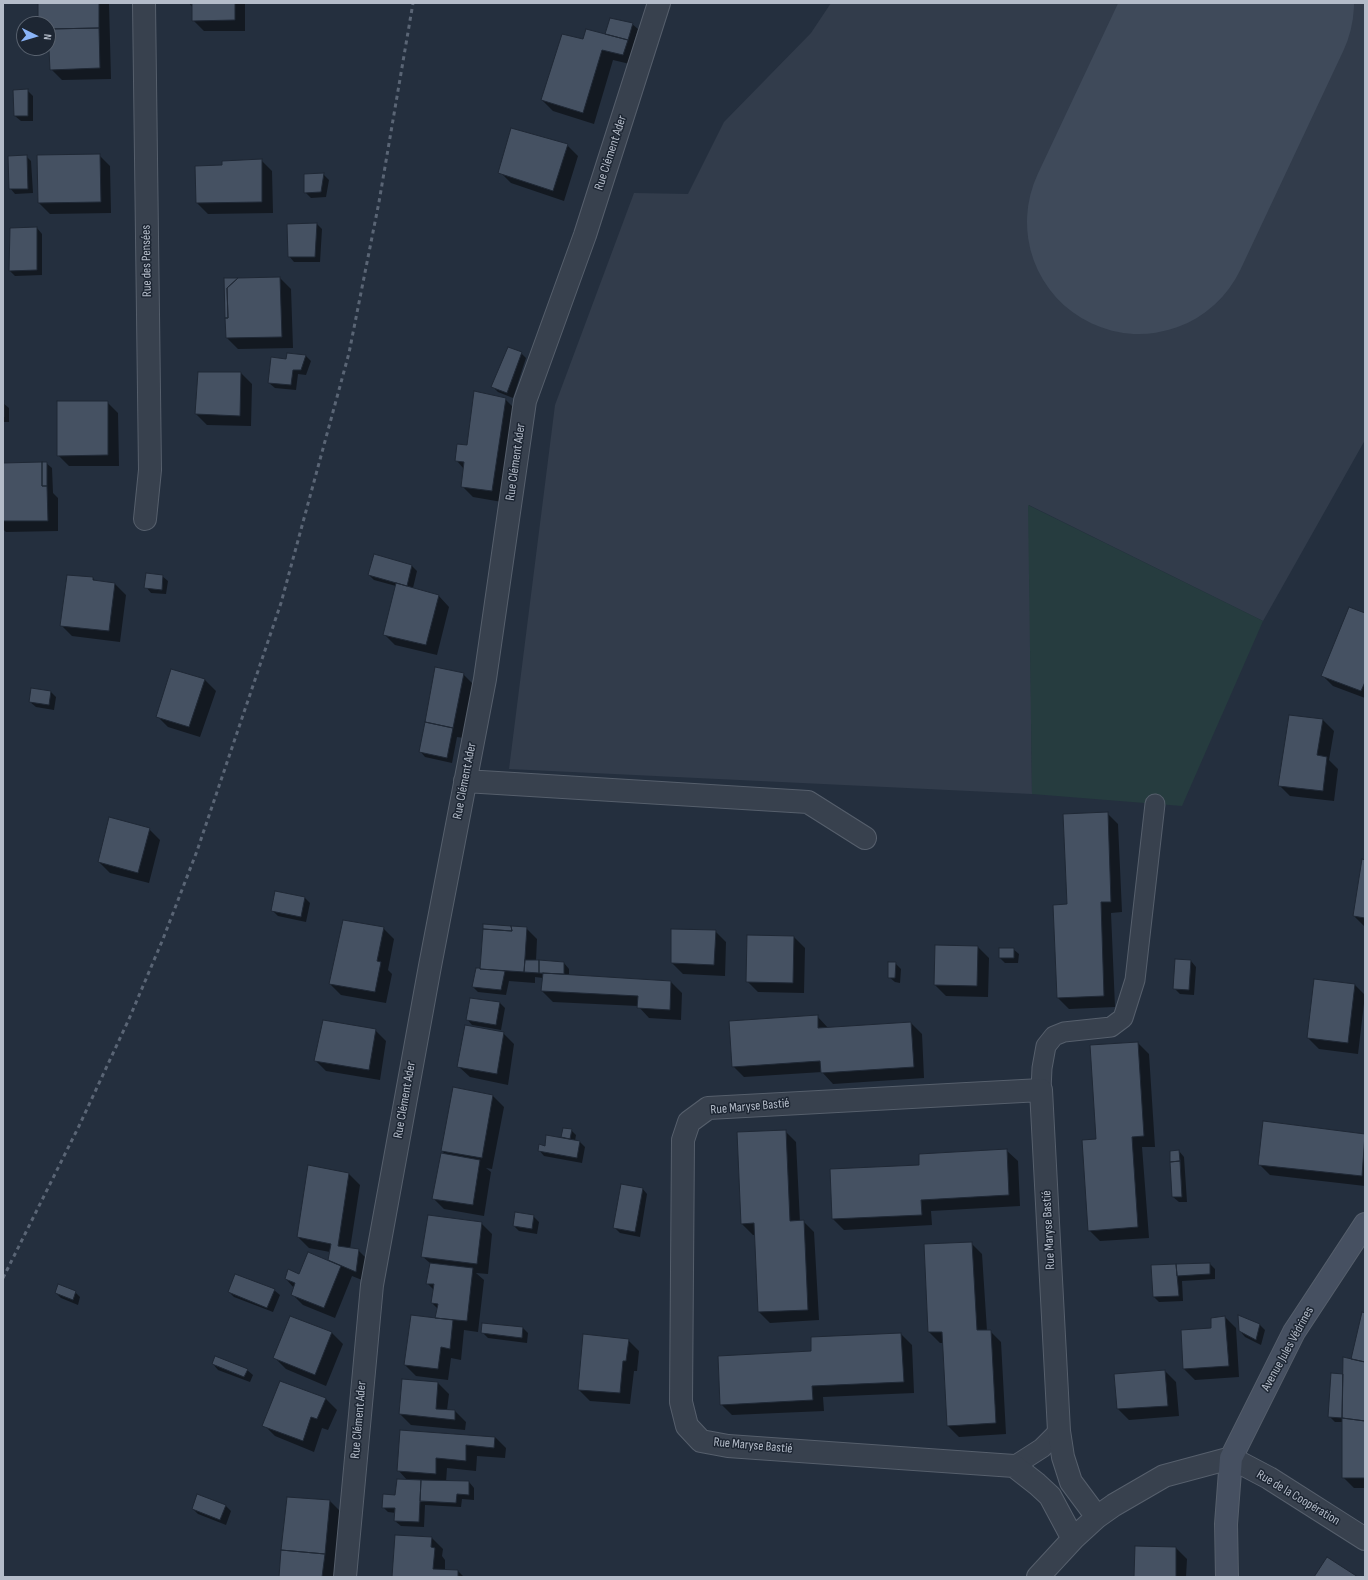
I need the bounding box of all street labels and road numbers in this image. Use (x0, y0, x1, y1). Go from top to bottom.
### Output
street label: Rue Clément Ader (592, 114, 630, 192)
street label: Rue des Pensées (139, 225, 155, 297)
street label: Rue Clément Ader (503, 422, 529, 502)
street label: Rue Clément Ader (450, 741, 480, 821)
street label: Rue Clément Ader (391, 1060, 419, 1140)
street label: Rue Maryse Bastié (710, 1096, 790, 1118)
street label: Rue Maryse Bastié (1039, 1190, 1059, 1270)
street label: Avenue Jules Védrines (1258, 1304, 1318, 1394)
street label: Rue Clément Ader (348, 1381, 370, 1459)
street label: Rue Maryse Bastié (713, 1435, 793, 1457)
street label: Rue de la Coopération (1254, 1467, 1342, 1529)

